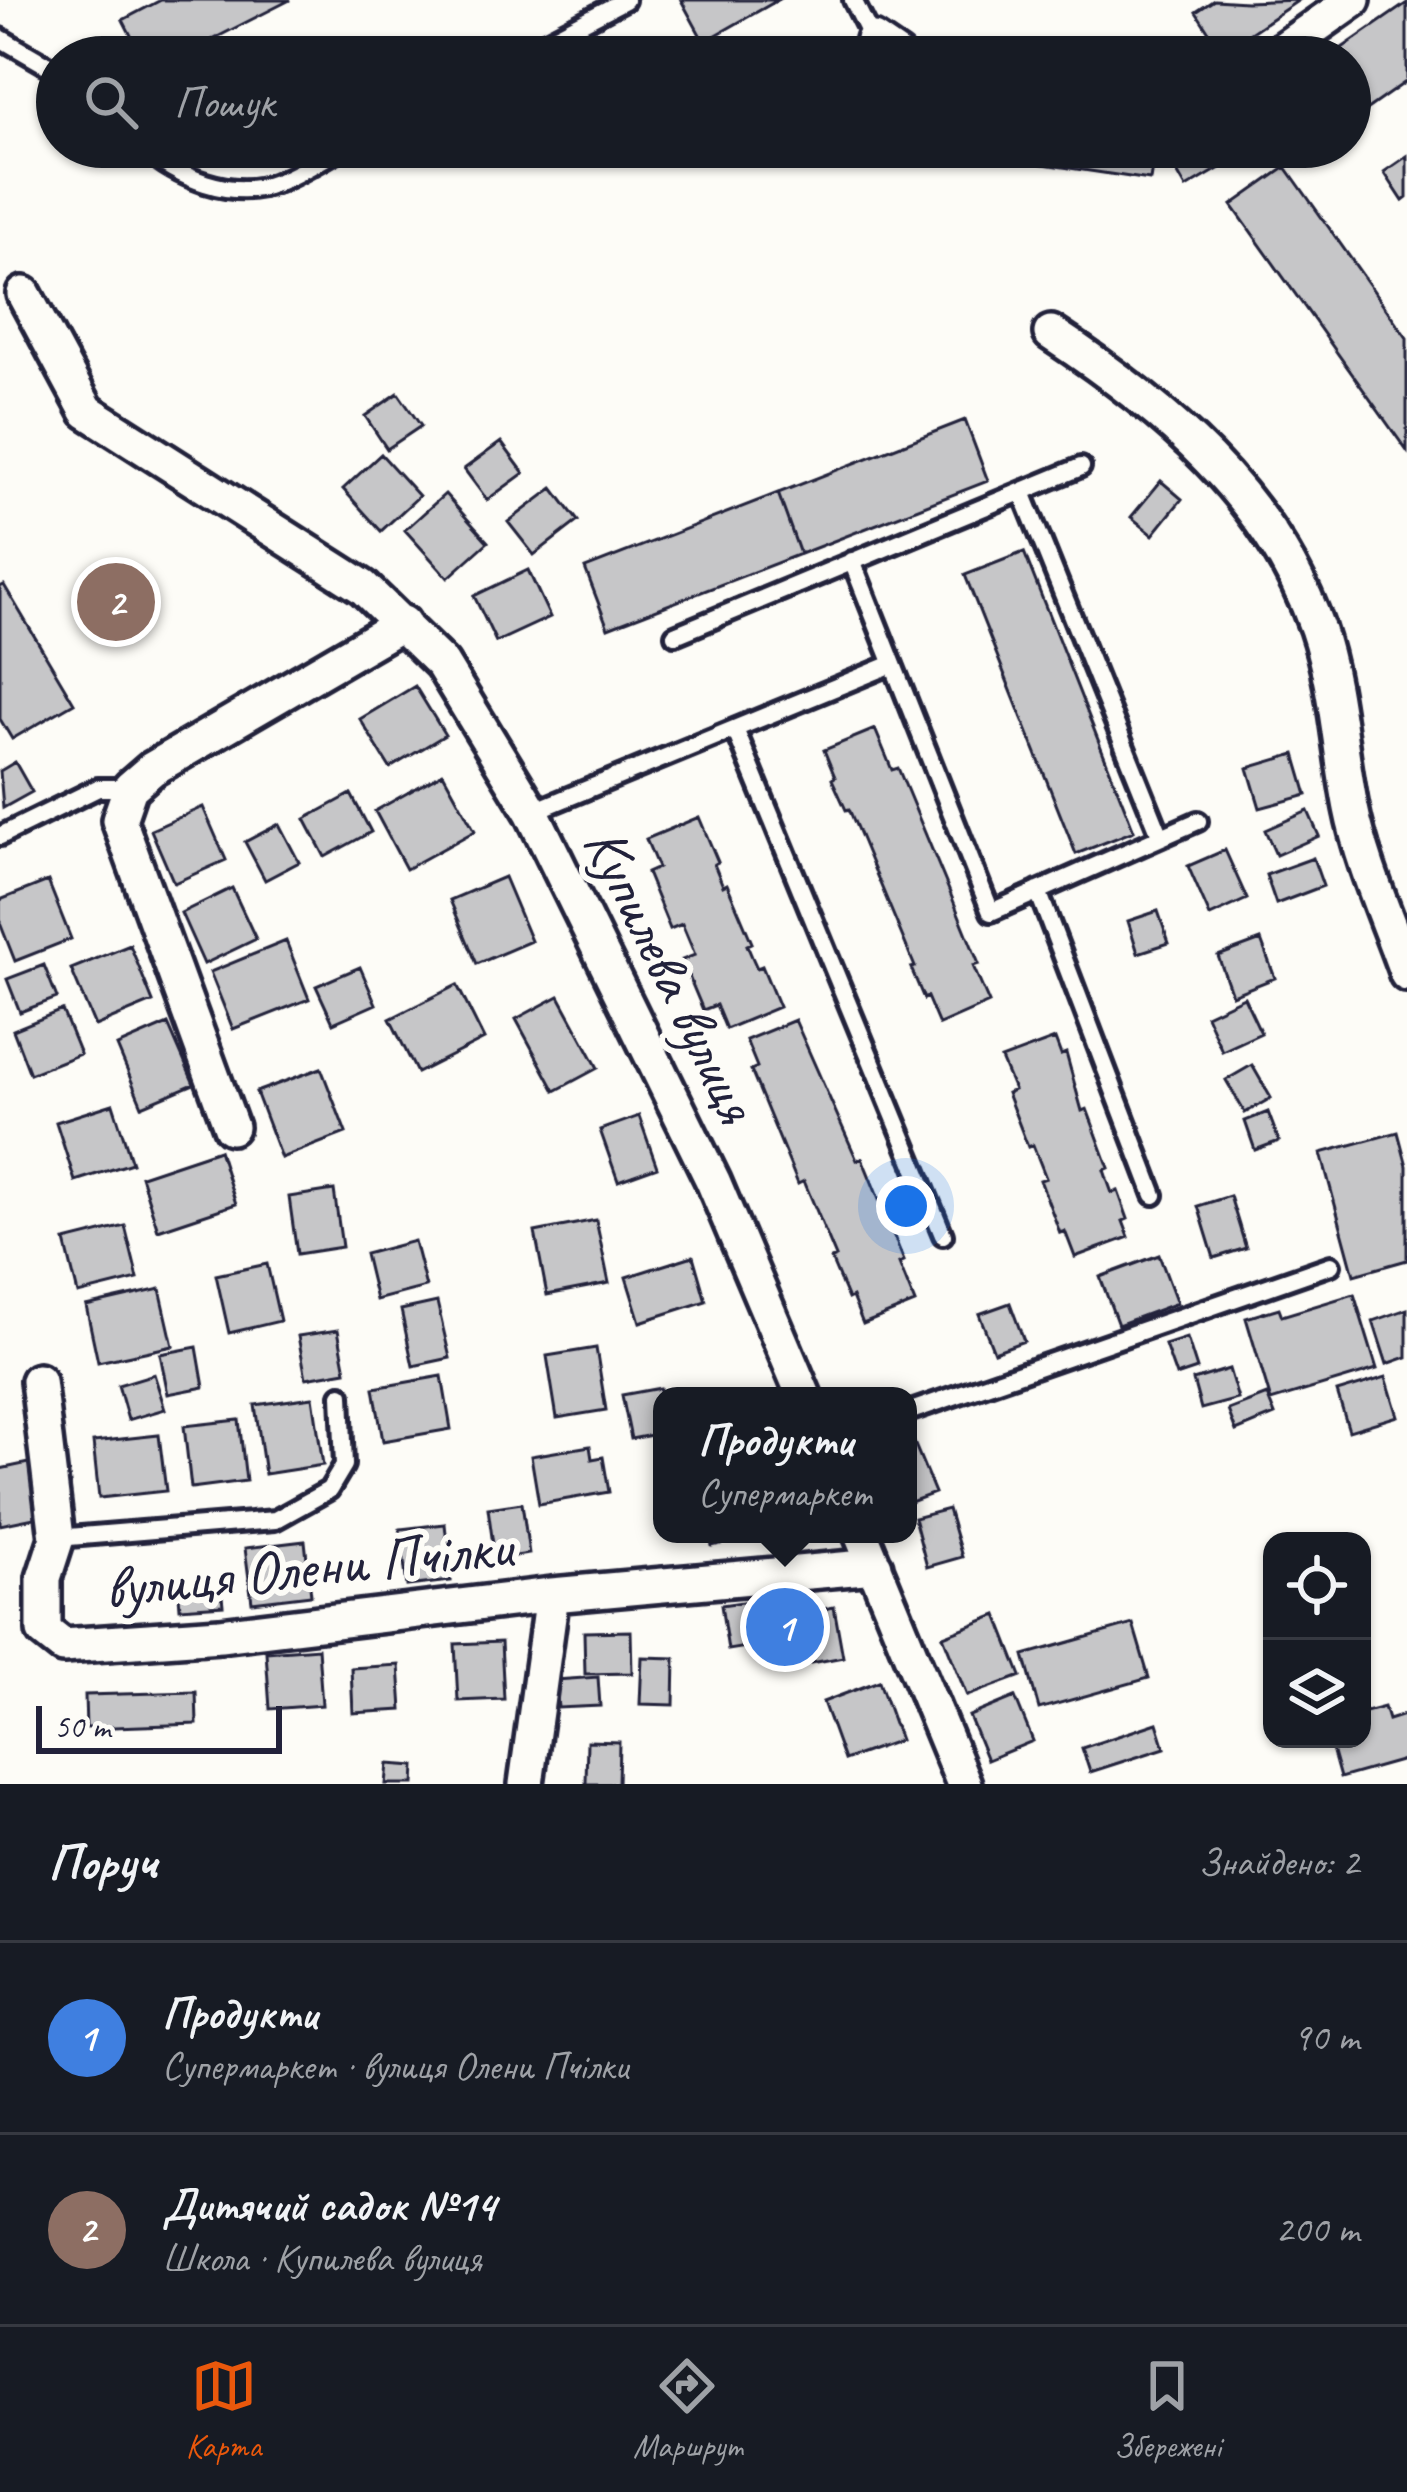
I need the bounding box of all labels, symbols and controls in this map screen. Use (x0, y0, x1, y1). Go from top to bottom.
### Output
search box (36, 36, 1371, 168)
icon: search (78, 69, 144, 135)
text: Пошук (174, 74, 274, 131)
pin: 2 (77, 557, 155, 647)
street label: Купилева вулиця (567, 814, 776, 1136)
your location (876, 1176, 936, 1236)
popup (653, 1387, 917, 1543)
text: Продукти (698, 1412, 853, 1469)
text: Супермаркет (698, 1469, 872, 1518)
street label: вулиця Олени Пчілки (101, 1507, 519, 1626)
map controls (1263, 1532, 1371, 1748)
button: locate (1263, 1532, 1371, 1640)
pin: 1 (746, 1582, 824, 1672)
button: layers (1263, 1640, 1371, 1748)
scale bar (36, 1700, 282, 1753)
text: 50 m (54, 1706, 110, 1748)
text: Поруч (48, 1830, 157, 1894)
text: Знайдено: 2 (1198, 1838, 1359, 1887)
text: Продукти (162, 1985, 317, 2042)
text: 1 (78, 2013, 96, 2062)
text: 90 m (1293, 2013, 1359, 2062)
text: Супермаркет · вулиця Олени Пчілки (162, 2042, 628, 2091)
text: Дитячий садок №14 (162, 2177, 496, 2234)
text: 2 (78, 2205, 96, 2254)
text: 200 m (1275, 2205, 1359, 2254)
text: Школа · Купилева вулиця (162, 2234, 482, 2283)
tab: Карта (186, 2353, 261, 2467)
tab: Маршрут (633, 2353, 742, 2467)
tab: Збережені (1114, 2353, 1221, 2467)

